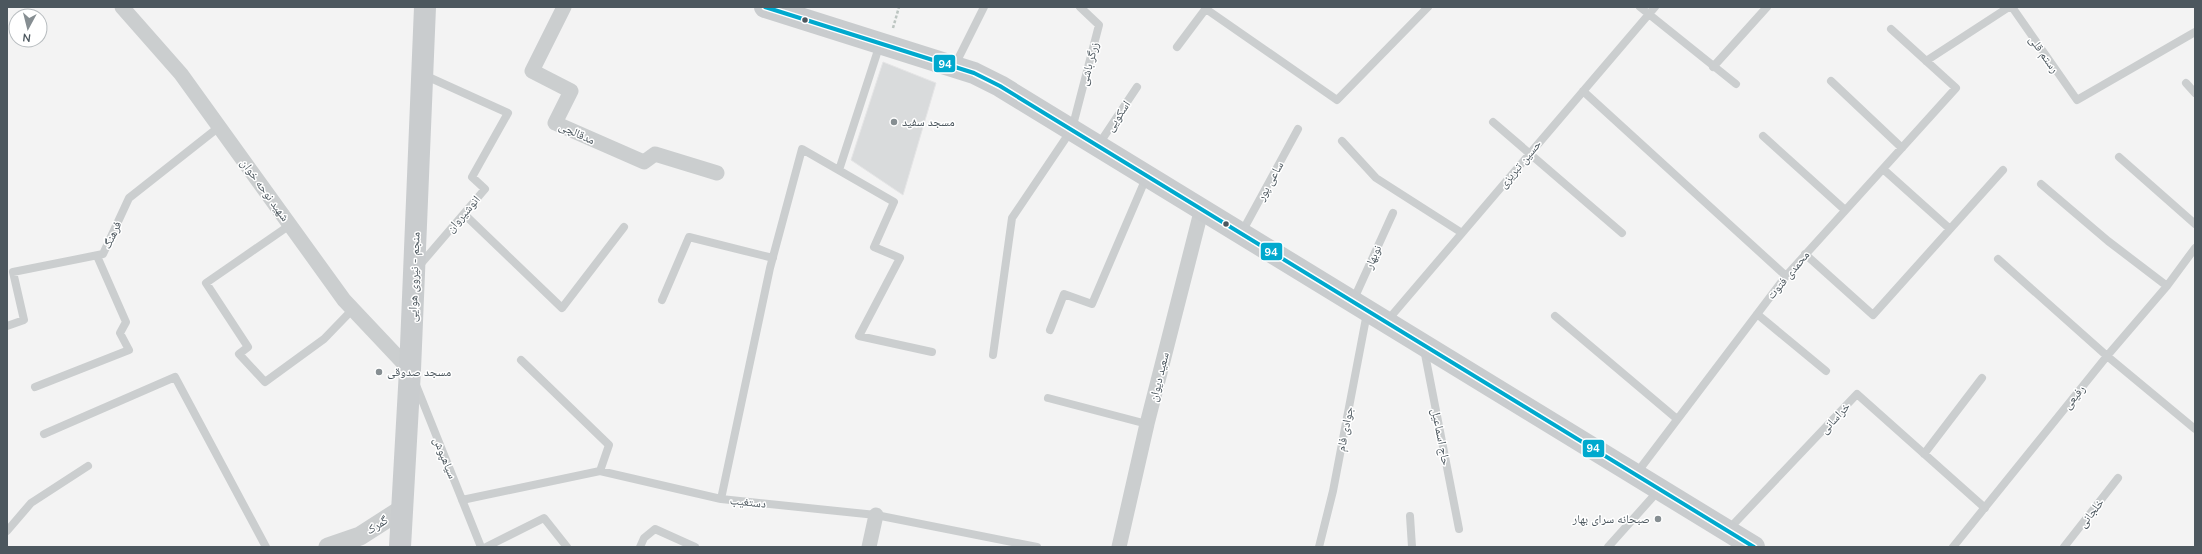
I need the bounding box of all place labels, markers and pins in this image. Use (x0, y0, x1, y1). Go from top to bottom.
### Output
unlabelled marker (800, 15, 810, 25)
place label: مسجد سفید (902, 114, 955, 130)
marker: مسجد سفید (889, 117, 899, 127)
unlabelled marker (1221, 219, 1231, 229)
place label: مسجد صدوقی (387, 364, 451, 380)
marker: مسجد صدوقی (374, 367, 384, 377)
place label: صبحانه سرای بهار (1572, 511, 1650, 527)
marker: صبحانه سرای بهار (1653, 514, 1663, 524)

